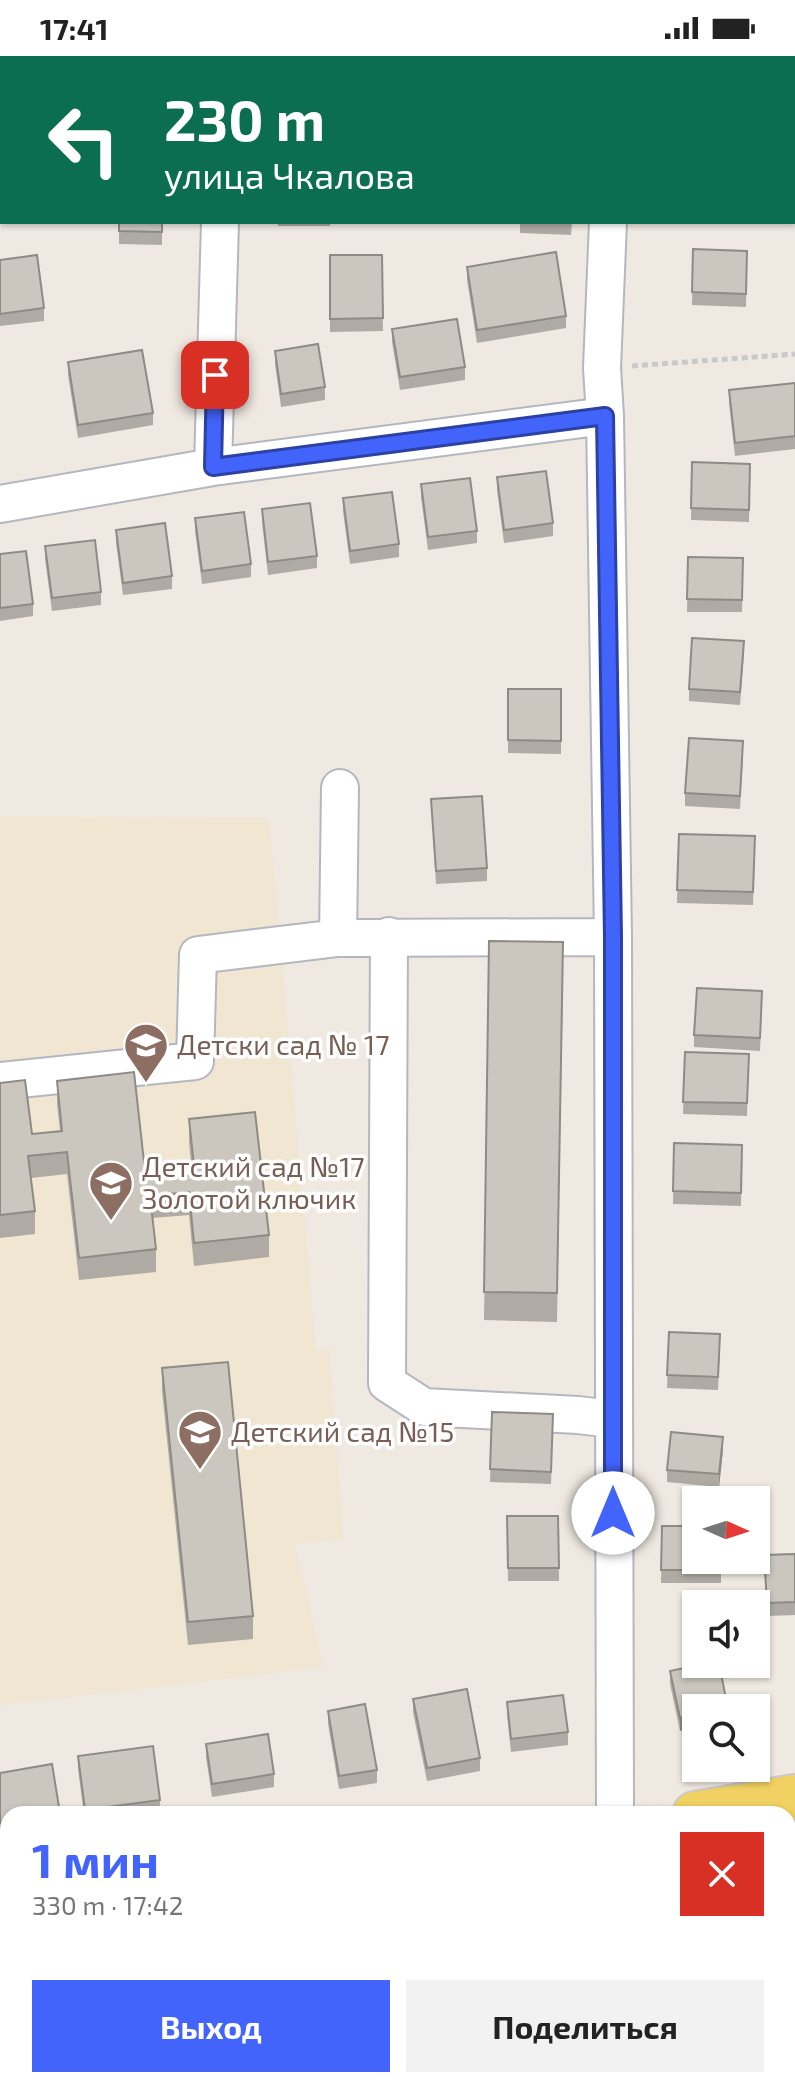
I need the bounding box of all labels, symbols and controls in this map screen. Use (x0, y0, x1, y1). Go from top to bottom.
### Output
text: 17:41 (40, 10, 109, 46)
text: 230 m (164, 85, 325, 152)
icon: left (32, 88, 136, 192)
text: улица Чкалова (164, 153, 415, 196)
pin (181, 341, 249, 409)
icon: arrive (193, 353, 237, 397)
school or university icon: Детски сад № 17 (122, 1021, 170, 1084)
place label: Детски сад № 17 (177, 1027, 389, 1061)
place label: Детский сад №17 Золотой ключик (142, 1149, 365, 1215)
school or university icon: Детский сад №17 Золотой ключик (87, 1159, 135, 1222)
school or university icon: Детский сад №15 (176, 1408, 224, 1471)
place label: Детский сад №15 (231, 1414, 454, 1448)
position arrow (571, 1471, 655, 1555)
north arrow (682, 1486, 770, 1574)
map controls (682, 1486, 770, 1782)
button: sound (682, 1590, 770, 1678)
button: search (682, 1694, 770, 1782)
text: 1 мин (32, 1830, 159, 1888)
button: close (680, 1832, 764, 1916)
text: 330 m · 17:42 (32, 1889, 183, 1920)
button: Выход (32, 1980, 390, 2072)
button: Поделиться (406, 1980, 764, 2072)

